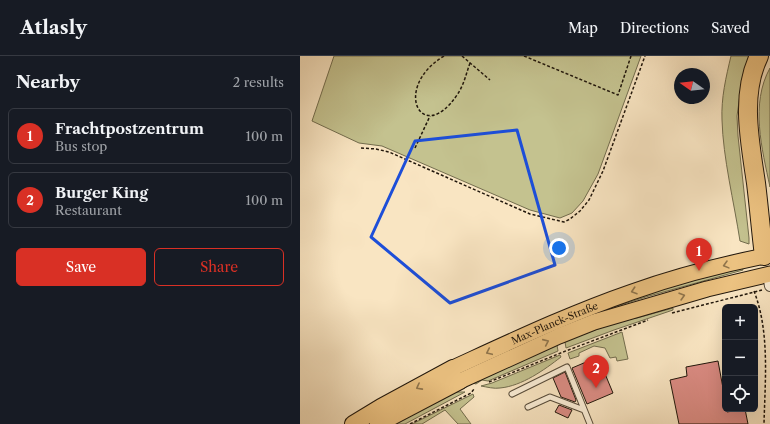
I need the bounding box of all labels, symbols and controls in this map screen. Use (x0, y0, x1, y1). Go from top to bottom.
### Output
text: Atlasly (20, 16, 87, 39)
text: Map (568, 19, 598, 37)
text: Directions (620, 19, 689, 37)
text: Saved (711, 19, 750, 37)
north arrow (674, 68, 710, 104)
text: Nearby (16, 72, 80, 92)
text: 2 results (233, 74, 284, 90)
text: Frachtpostzentrum (55, 119, 204, 138)
text: 1 (27, 128, 33, 144)
text: 100 m (245, 128, 283, 144)
text: Bus stop (55, 138, 107, 154)
text: Burger King (55, 183, 148, 202)
text: 2 (26, 192, 34, 208)
text: 100 m (245, 192, 283, 208)
text: Restaurant (55, 202, 122, 218)
your location (549, 238, 569, 258)
pin: 1 (686, 238, 712, 271)
button: Save (16, 248, 146, 286)
button: Share (154, 248, 284, 286)
one-way arrow (723, 260, 730, 268)
one-way arrow (631, 286, 638, 295)
one-way arrow (679, 292, 686, 301)
street label: Max-Planck-Straße (509, 299, 600, 348)
map controls (722, 304, 758, 412)
button: + (722, 304, 758, 340)
one-way arrow (542, 338, 549, 346)
button: − (722, 340, 758, 376)
one-way arrow (485, 347, 493, 355)
pin: 2 (583, 355, 609, 388)
button: locate (722, 376, 758, 412)
one-way arrow (416, 382, 423, 389)

